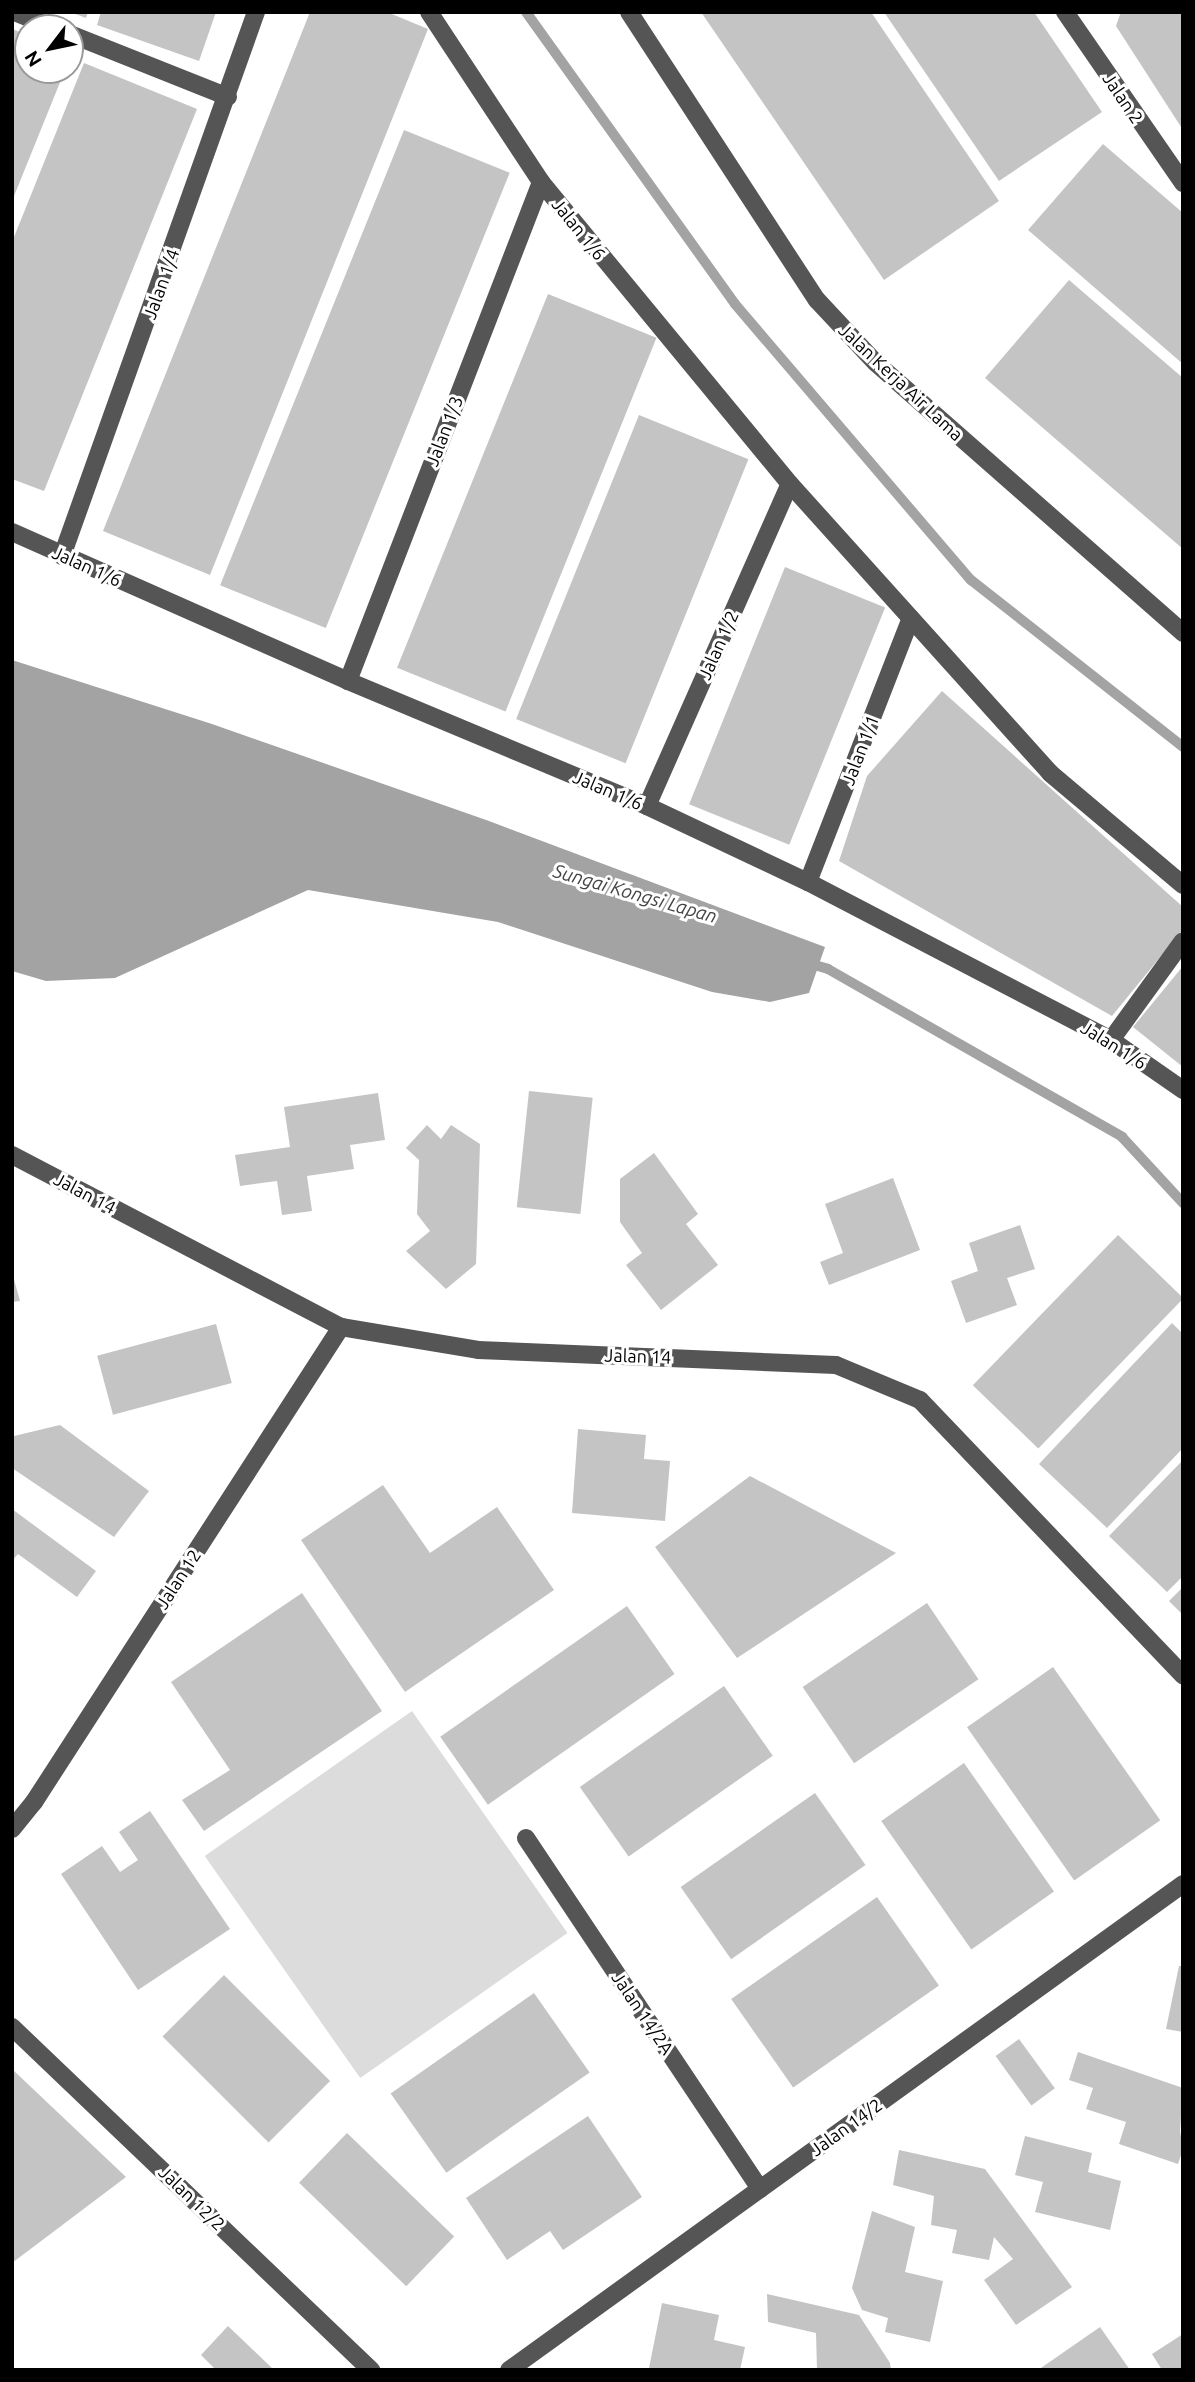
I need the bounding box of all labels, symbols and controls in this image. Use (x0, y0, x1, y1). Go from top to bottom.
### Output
north arrow (14, 14, 84, 84)
text: N (20, 47, 46, 71)
street label: Jalan 2 (1098, 68, 1148, 128)
street label: Jalan 1/6 (547, 194, 611, 264)
street label: Jalan 1/4 (138, 246, 184, 322)
street label: Jalan Kerja Air Lama (834, 319, 968, 445)
street label: Jalan 1/3 (421, 393, 467, 469)
street label: Jalan 1/6 (49, 541, 125, 591)
street label: Jalan 1/2 (693, 607, 743, 683)
street label: Jalan 1/1 (837, 712, 883, 788)
street label: Jalan 1/6 (570, 766, 646, 814)
water label: Sungai Kongsi Lapan (550, 860, 720, 928)
street label: Jalan 1/6 (1077, 1016, 1151, 1074)
street label: Jalan 14 (50, 1168, 120, 1218)
street label: Jalan 14 (604, 1344, 672, 1368)
street label: Jalan 12 (151, 1545, 205, 1613)
street label: Jalan 14/2A (607, 1967, 679, 2059)
street label: Jalan 14/2 (806, 2094, 886, 2160)
street label: Jalan 12/2 (154, 2161, 230, 2235)

